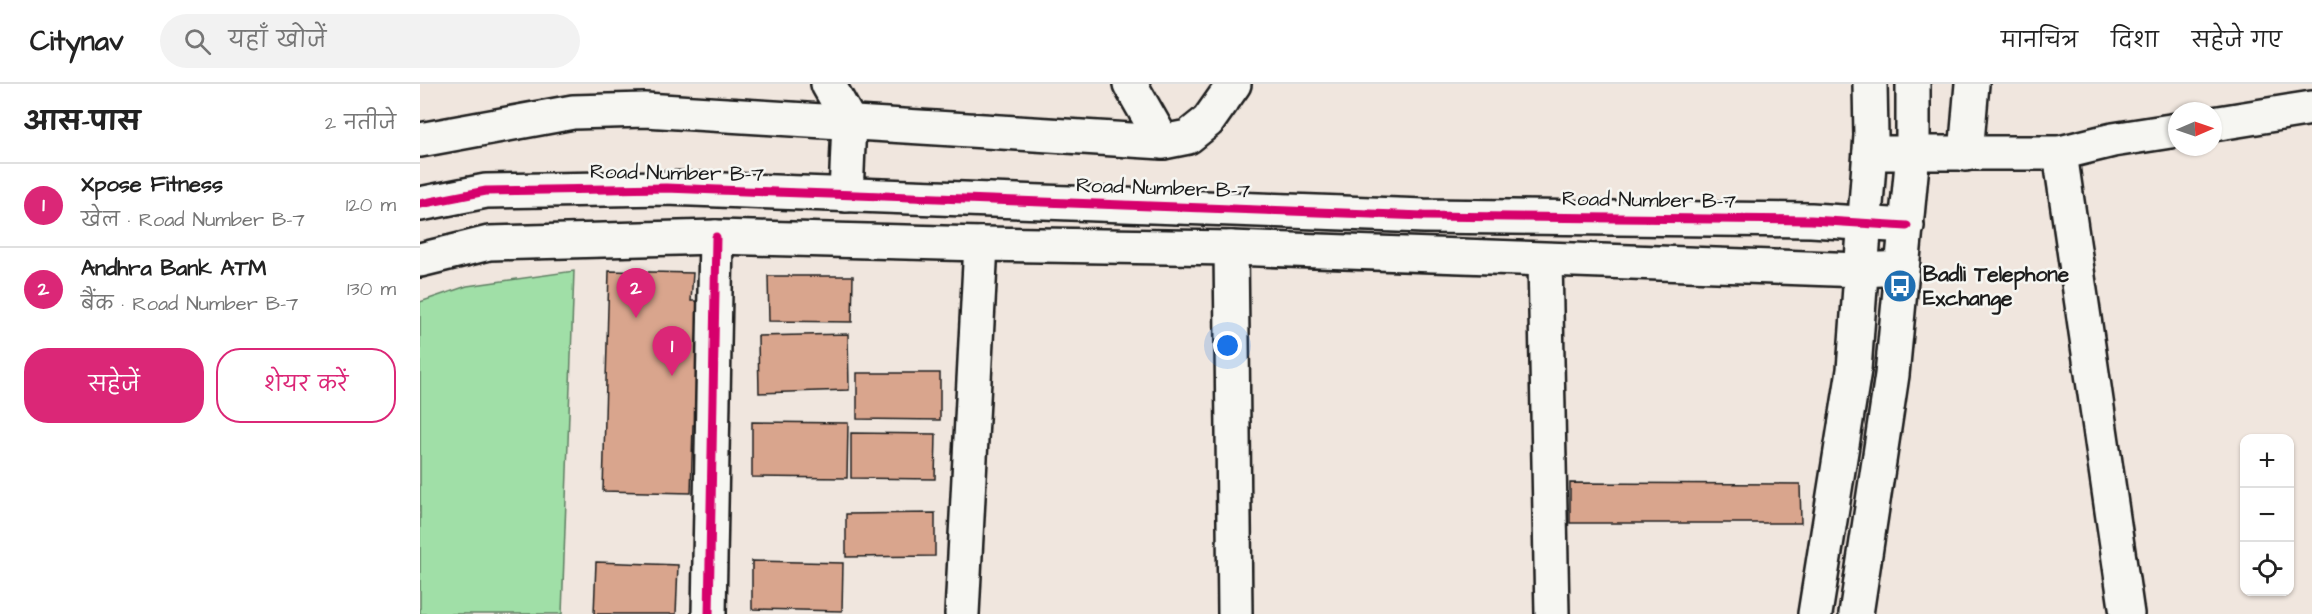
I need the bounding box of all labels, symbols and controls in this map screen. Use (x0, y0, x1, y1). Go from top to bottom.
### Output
search box (160, 14, 580, 68)
text: Citynav (30, 22, 124, 61)
icon: search (181, 25, 214, 58)
text: यहाँ खोजें (229, 25, 326, 56)
text: मानचित्र (2001, 26, 2078, 55)
text: दिशा (2111, 26, 2159, 55)
text: सहेजे गए (2192, 26, 2282, 55)
north arrow (2168, 102, 2222, 156)
text: आस-पास (24, 104, 140, 140)
text: 2 नतीजे (325, 109, 396, 137)
street label: Road Number B-7 (590, 157, 764, 189)
text: Xpose Fitness (81, 169, 223, 200)
street label: Road Number B-7 (1075, 170, 1251, 206)
street label: Road Number B-7 (1562, 184, 1736, 216)
text: 1 (42, 191, 45, 219)
text: 120 m (346, 191, 396, 219)
text: खेल · Road Number B-7 (81, 206, 305, 234)
text: Andhra Bank ATM (81, 253, 267, 284)
place label: Badli Telephone Exchange (1923, 260, 2070, 315)
pin: 2 (616, 268, 656, 318)
bus stop icon: Badli Telephone Exchange (1882, 268, 1918, 304)
text: 2 (38, 275, 49, 303)
text: 130 m (347, 275, 396, 303)
text: बैंक · Road Number B-7 (81, 290, 298, 318)
pin: 1 (652, 326, 692, 376)
your location (1213, 331, 1242, 360)
button: सहेजें (24, 348, 204, 423)
button: शेयर करें (216, 348, 396, 423)
map controls (2240, 434, 2294, 596)
button: + (2240, 434, 2294, 488)
button: − (2240, 488, 2294, 542)
button: locate (2240, 542, 2294, 596)

